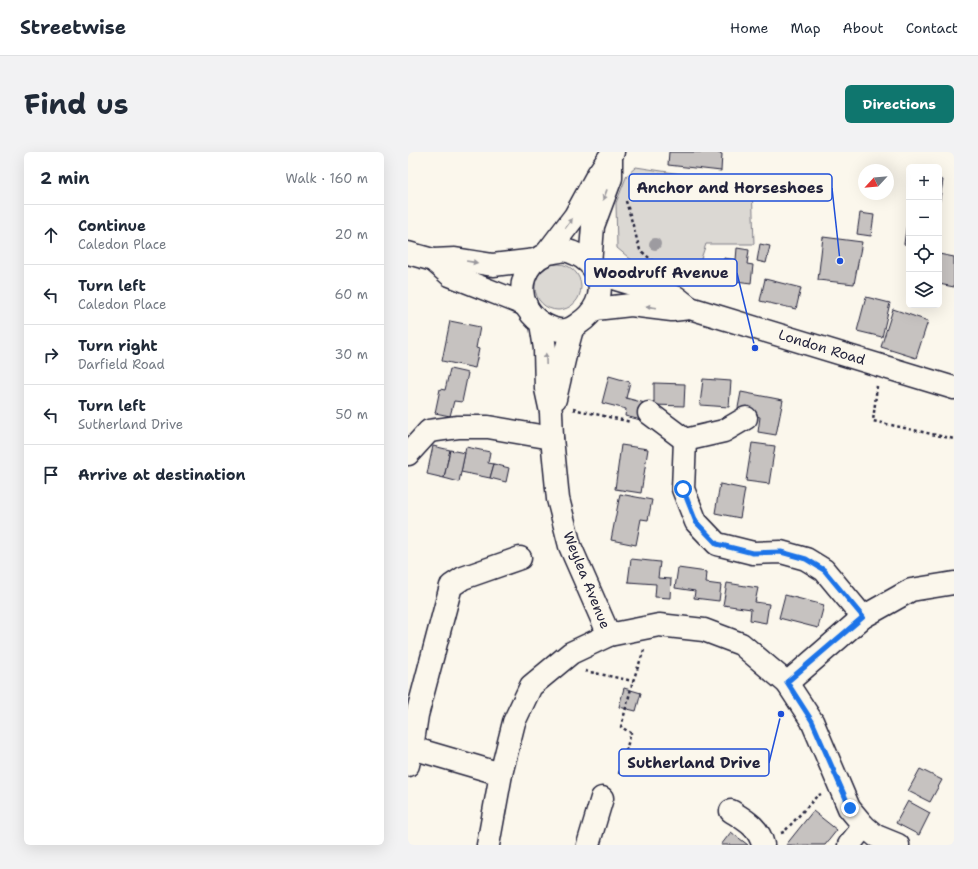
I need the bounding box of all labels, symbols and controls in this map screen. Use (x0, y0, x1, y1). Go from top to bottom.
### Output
text: Streetwise (20, 15, 126, 40)
text: Home (730, 19, 769, 37)
text: Map (791, 19, 821, 37)
text: About (843, 19, 884, 37)
text: Contact (906, 19, 958, 37)
text: Find us (24, 85, 129, 123)
button: Directions (845, 85, 954, 123)
north arrow (858, 164, 894, 200)
map controls (906, 164, 942, 308)
button: + (906, 164, 942, 200)
text: 2 min (40, 167, 90, 189)
text: Walk · 160 m (286, 170, 368, 187)
callout: Anchor and Horseshoes (629, 174, 832, 201)
text: Anchor and Horseshoes (636, 178, 824, 198)
one-way arrow (601, 189, 607, 201)
button: − (906, 200, 942, 236)
text: Continue (78, 216, 146, 236)
one-way arrow (565, 217, 574, 228)
icon: ahead (40, 224, 62, 246)
text: 20 m (335, 226, 368, 243)
text: Caledon Place (78, 236, 166, 253)
button: locate (906, 236, 942, 272)
one-way arrow (465, 259, 478, 265)
callout: Woodruff Avenue (585, 259, 737, 286)
text: Woodruff Avenue (593, 263, 729, 283)
button: layers (906, 272, 942, 308)
text: Turn left (78, 276, 146, 296)
icon: left (40, 284, 62, 306)
text: 60 m (335, 286, 368, 303)
text: Caledon Place (78, 296, 166, 313)
one-way arrow (645, 304, 657, 311)
street label: London Road (776, 325, 868, 369)
text: Turn right (78, 336, 158, 356)
icon: right (40, 344, 62, 366)
text: 30 m (334, 346, 368, 363)
one-way arrow (542, 353, 549, 365)
text: Darfield Road (78, 356, 165, 373)
text: Turn left (78, 396, 146, 416)
icon: left (40, 404, 62, 426)
text: 50 m (335, 406, 368, 423)
text: Sutherland Drive (78, 416, 183, 433)
icon: arrive (40, 464, 62, 486)
text: Arrive at destination (78, 465, 246, 485)
route start (674, 480, 692, 498)
street label: Weylea Avenue (559, 529, 615, 631)
callout: Sutherland Drive (619, 749, 769, 776)
text: Sutherland Drive (627, 753, 761, 773)
route end (841, 799, 859, 817)

